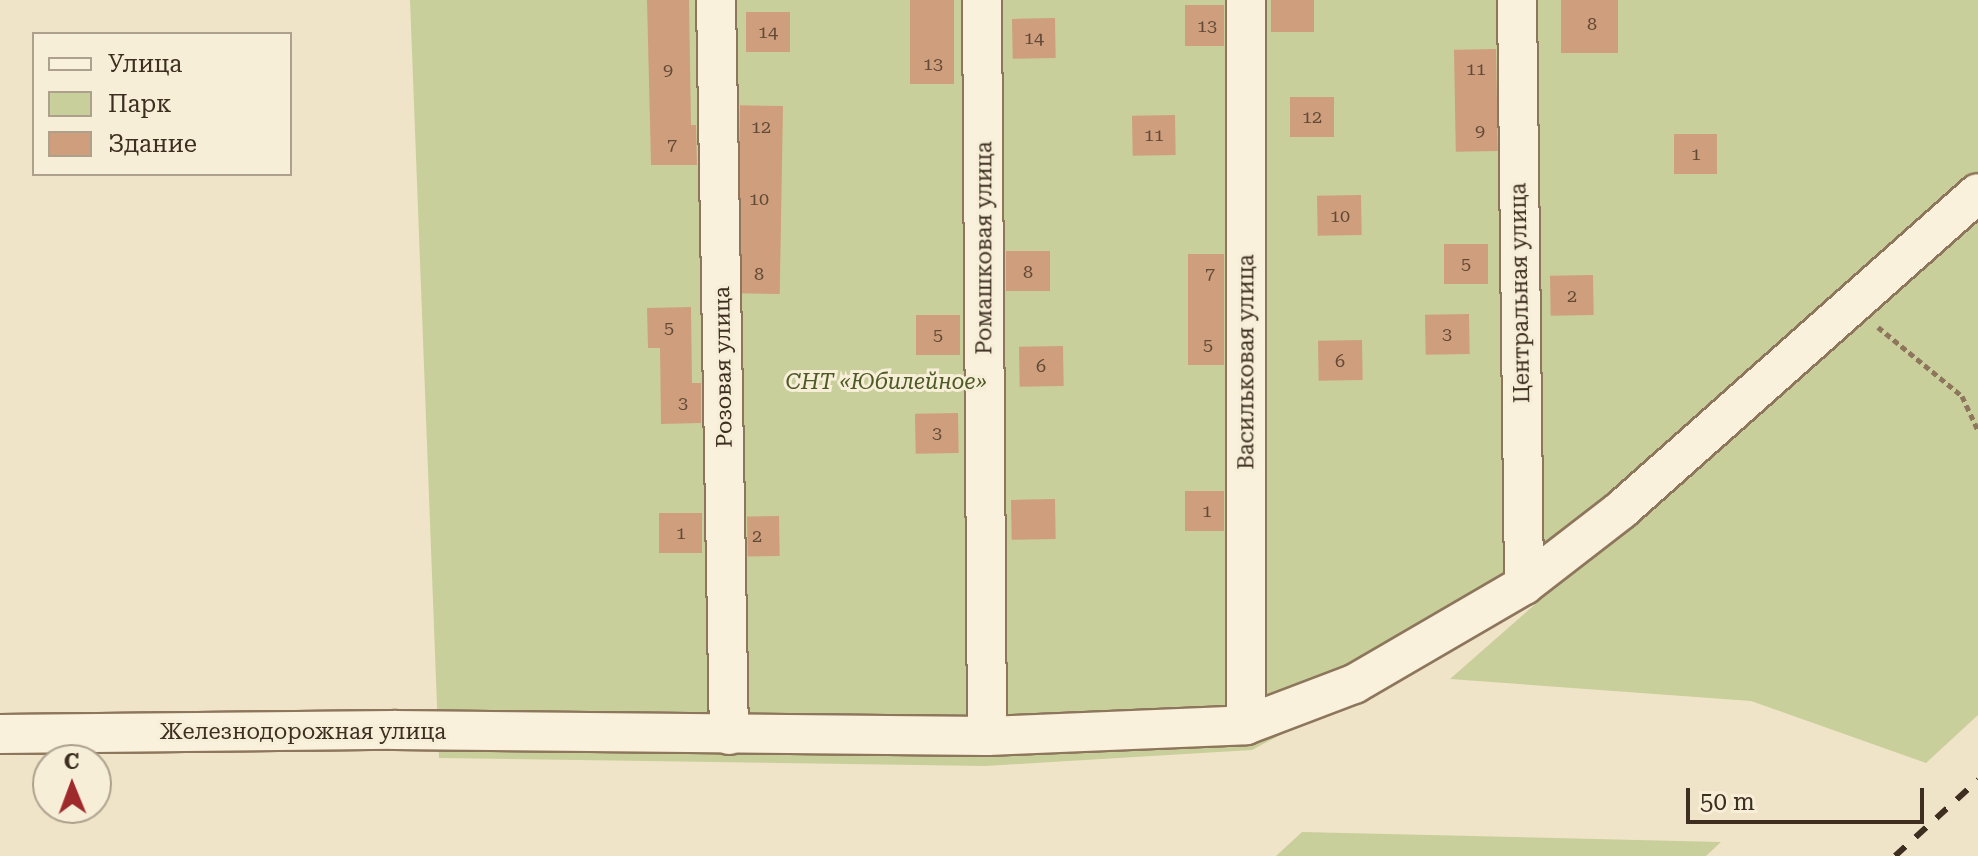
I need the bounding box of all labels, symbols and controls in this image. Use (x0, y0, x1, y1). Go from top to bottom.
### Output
house number: 8 (1587, 13, 1597, 35)
house number: 13 (1197, 15, 1217, 37)
house number: 14 (758, 21, 778, 43)
house number: 14 (1024, 27, 1044, 49)
legend (32, 32, 292, 176)
text: Улица (108, 50, 182, 78)
house number: 13 (923, 53, 943, 75)
house number: 11 (1466, 58, 1486, 80)
house number: 9 (663, 59, 673, 81)
text: Парк (108, 90, 171, 118)
house number: 12 (1302, 106, 1322, 128)
house number: 12 (751, 116, 771, 138)
house number: 9 (1475, 120, 1485, 142)
house number: 11 (1144, 124, 1164, 146)
text: Здание (108, 130, 197, 158)
house number: 7 (667, 134, 677, 156)
street label: Ромашковая улица (971, 141, 997, 355)
house number: 1 (1691, 143, 1701, 165)
street label: Центральная улица (1505, 183, 1535, 403)
house number: 10 (749, 188, 769, 210)
house number: 10 (1330, 205, 1350, 227)
house number: 5 (1461, 253, 1471, 275)
street label: Васильковая улица (1233, 254, 1259, 470)
house number: 8 (1023, 261, 1033, 283)
house number: 8 (754, 263, 764, 285)
house number: 7 (1205, 263, 1215, 285)
house number: 2 (1567, 285, 1577, 307)
street label: Розовая улица (708, 286, 738, 448)
house number: 5 (664, 317, 674, 339)
house number: 3 (1442, 323, 1452, 345)
house number: 5 (933, 324, 943, 346)
house number: 5 (1203, 334, 1213, 356)
house number: 6 (1335, 350, 1345, 372)
house number: 6 (1036, 355, 1046, 377)
park label: СНТ «Юбилейное» (785, 369, 987, 395)
house number: 3 (678, 392, 688, 414)
house number: 3 (932, 422, 942, 444)
house number: 1 (1202, 500, 1212, 522)
house number: 1 (676, 522, 686, 544)
house number: 2 (752, 525, 762, 547)
street label: Железнодорожная улица (160, 719, 446, 745)
north arrow (32, 744, 112, 824)
text: С (64, 749, 80, 774)
scale bar (1690, 772, 1928, 822)
text: 50 m (1700, 788, 1755, 816)

